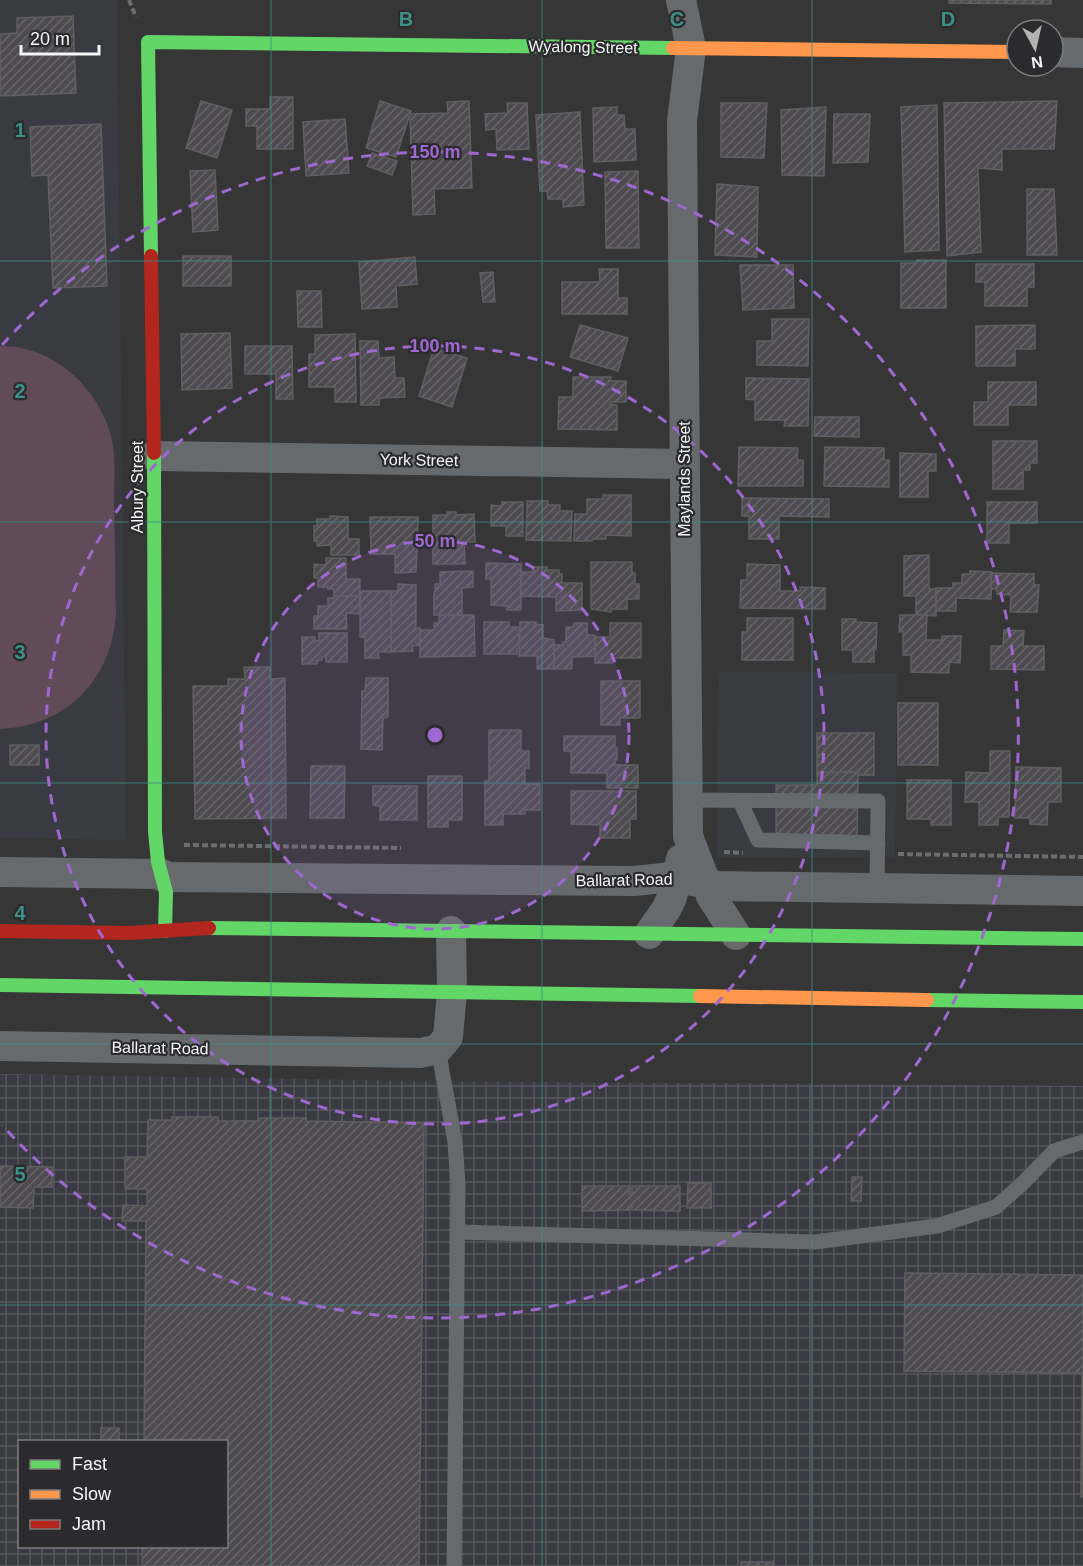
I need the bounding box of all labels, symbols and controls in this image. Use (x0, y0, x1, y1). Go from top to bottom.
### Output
text: B (399, 8, 413, 30)
text: C (670, 8, 684, 30)
text: D (941, 8, 955, 30)
scale bar (21, 18, 99, 56)
north arrow (1005, 18, 1065, 78)
text: 20 m (30, 29, 70, 49)
street label: Wyalong Street (528, 38, 638, 56)
text: N (1030, 53, 1044, 72)
text: 1 (14, 119, 26, 141)
text: 150 m (409, 142, 461, 162)
text: 100 m (409, 336, 461, 356)
text: 2 (14, 380, 26, 402)
street label: Maylands Street (676, 421, 693, 537)
street label: Albury Street (129, 440, 146, 533)
street label: York Street (380, 451, 459, 469)
text: 50 m (414, 531, 456, 551)
text: 3 (14, 641, 26, 663)
centre of rings (425, 725, 445, 745)
street label: Ballarat Road (575, 871, 673, 889)
text: 4 (14, 902, 26, 924)
street label: Ballarat Road (111, 1039, 209, 1057)
text: 5 (14, 1163, 26, 1185)
legend (18, 1440, 228, 1548)
text: Fast (72, 1454, 107, 1474)
text: Slow (72, 1484, 112, 1504)
text: Jam (72, 1514, 106, 1534)

